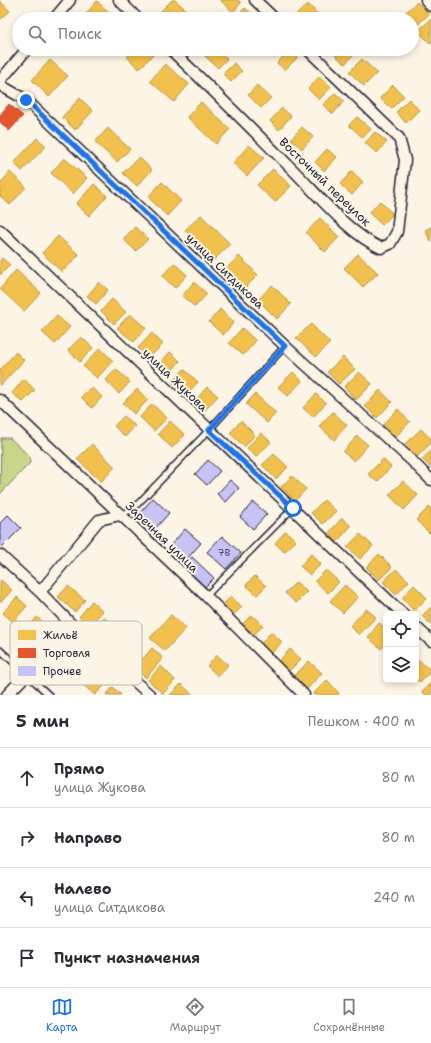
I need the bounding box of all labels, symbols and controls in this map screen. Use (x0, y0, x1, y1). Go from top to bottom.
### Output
search box (12, 12, 419, 56)
icon: search (26, 23, 48, 45)
text: Поиск (58, 24, 102, 44)
route end (17, 91, 35, 109)
street label: Восточный переулок (276, 134, 375, 230)
street label: улица Ситдикова (183, 230, 268, 313)
street label: улица Жукова (139, 345, 211, 415)
street label: Заречная улица (122, 498, 202, 576)
route start (284, 499, 302, 517)
house number: 7В (218, 546, 231, 559)
map controls (383, 611, 419, 683)
button: locate (383, 611, 419, 647)
legend (10, 621, 142, 685)
text: Жильё (43, 628, 78, 643)
text: Торговля (43, 646, 90, 661)
button: layers (383, 647, 419, 683)
text: Прочее (43, 664, 81, 679)
text: 5 мин (16, 710, 69, 732)
text: Пешком · 400 m (308, 713, 415, 730)
text: Прямо (54, 759, 104, 779)
icon: ahead (16, 767, 38, 789)
text: 80 m (381, 769, 415, 786)
text: улица Жукова (54, 779, 145, 796)
icon: right (16, 827, 38, 849)
text: Направо (54, 828, 122, 848)
text: 80 m (381, 829, 415, 846)
text: Налево (54, 879, 112, 899)
icon: left (16, 887, 38, 909)
text: 240 m (373, 889, 415, 906)
text: улица Ситдикова (54, 899, 165, 916)
icon: arrive (16, 947, 38, 969)
text: Пункт назначения (54, 948, 200, 968)
tab: Карта (46, 996, 78, 1035)
tab: Маршрут (170, 996, 221, 1035)
tab: Сохранённые (313, 996, 385, 1035)

